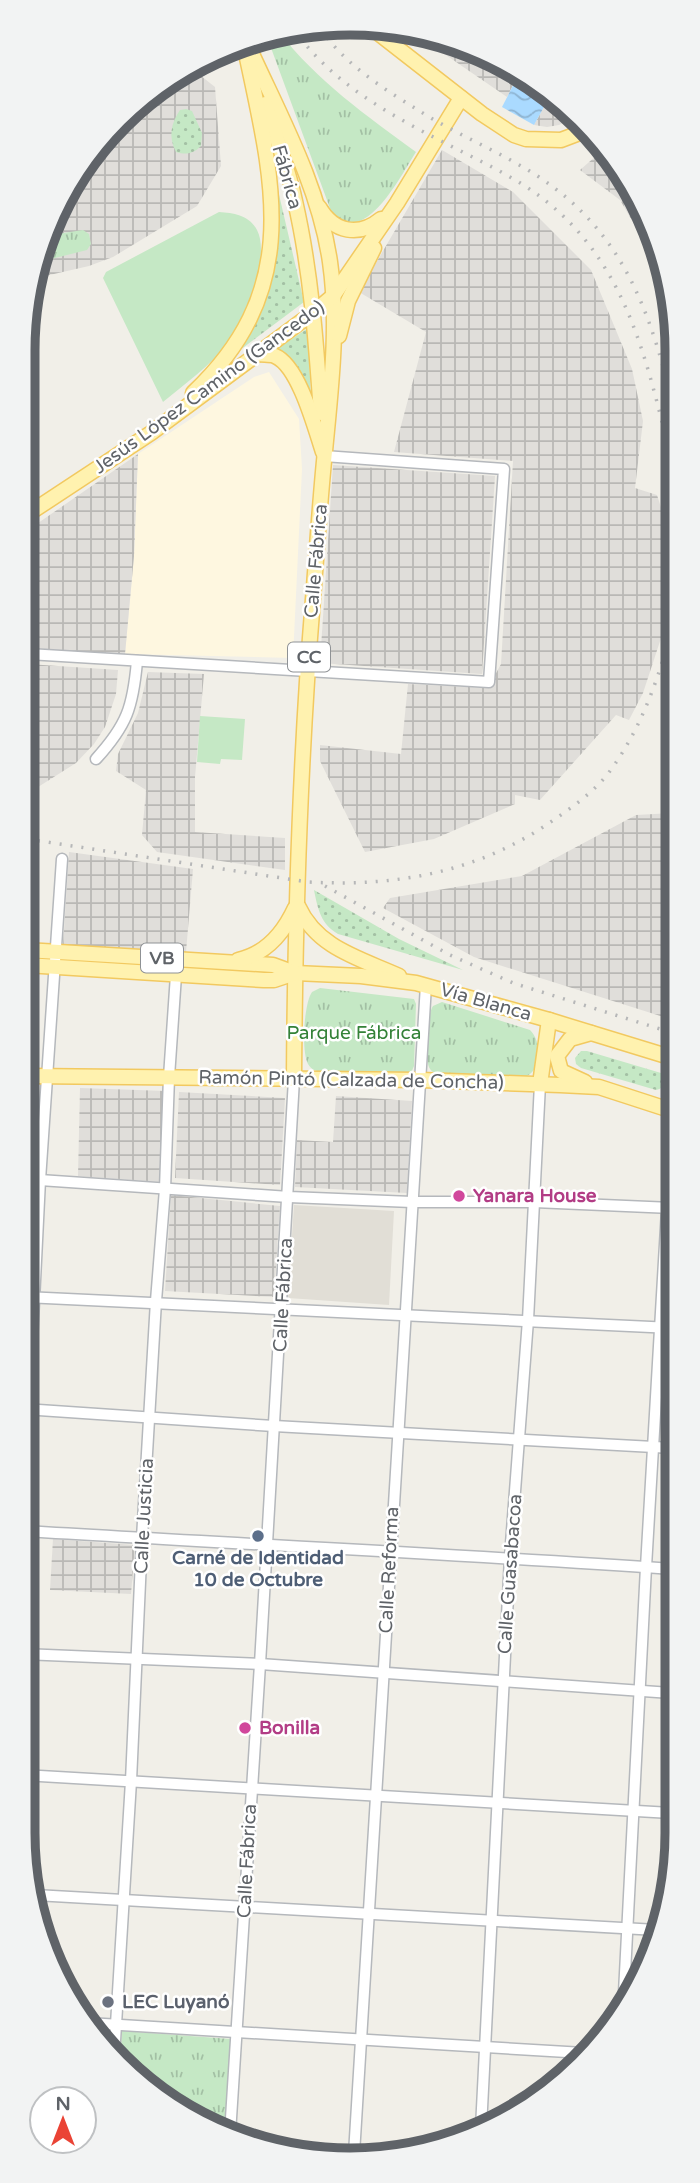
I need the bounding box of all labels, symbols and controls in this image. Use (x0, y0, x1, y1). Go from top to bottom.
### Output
street label: Fábrica (267, 142, 307, 212)
street label: Jesús López Camino (Gancedo) (89, 296, 329, 478)
street label: Calle Fábrica (300, 503, 332, 619)
road number: CC (288, 642, 330, 672)
road number: VB (141, 944, 183, 973)
street label: Vía Blanca (438, 978, 534, 1026)
park label: Parque Fábrica (287, 1022, 421, 1044)
street label: Ramón Pintó (Calzada de Concha) (198, 1066, 504, 1094)
place label: Yanara House (473, 1185, 597, 1207)
marker: Yanara House (451, 1188, 467, 1204)
street label: Calle Fábrica (269, 1237, 297, 1353)
street label: Calle Justicia (130, 1457, 158, 1575)
street label: Calle Guasabacoa (493, 1493, 527, 1655)
street label: Calle Reforma (375, 1506, 403, 1634)
marker: Carné de Identidad 10 de Octubre (250, 1528, 266, 1544)
place label: Carné de Identidad 10 de Octubre (172, 1547, 344, 1591)
place label: Bonilla (259, 1717, 320, 1739)
marker: Bonilla (237, 1720, 253, 1736)
street label: Calle Fábrica (233, 1803, 261, 1919)
place label: LEC Luyanó (122, 1991, 229, 2014)
marker: LEC Luyanó (100, 1994, 116, 2010)
north arrow (28, 2085, 98, 2155)
text: N (55, 2093, 71, 2115)

